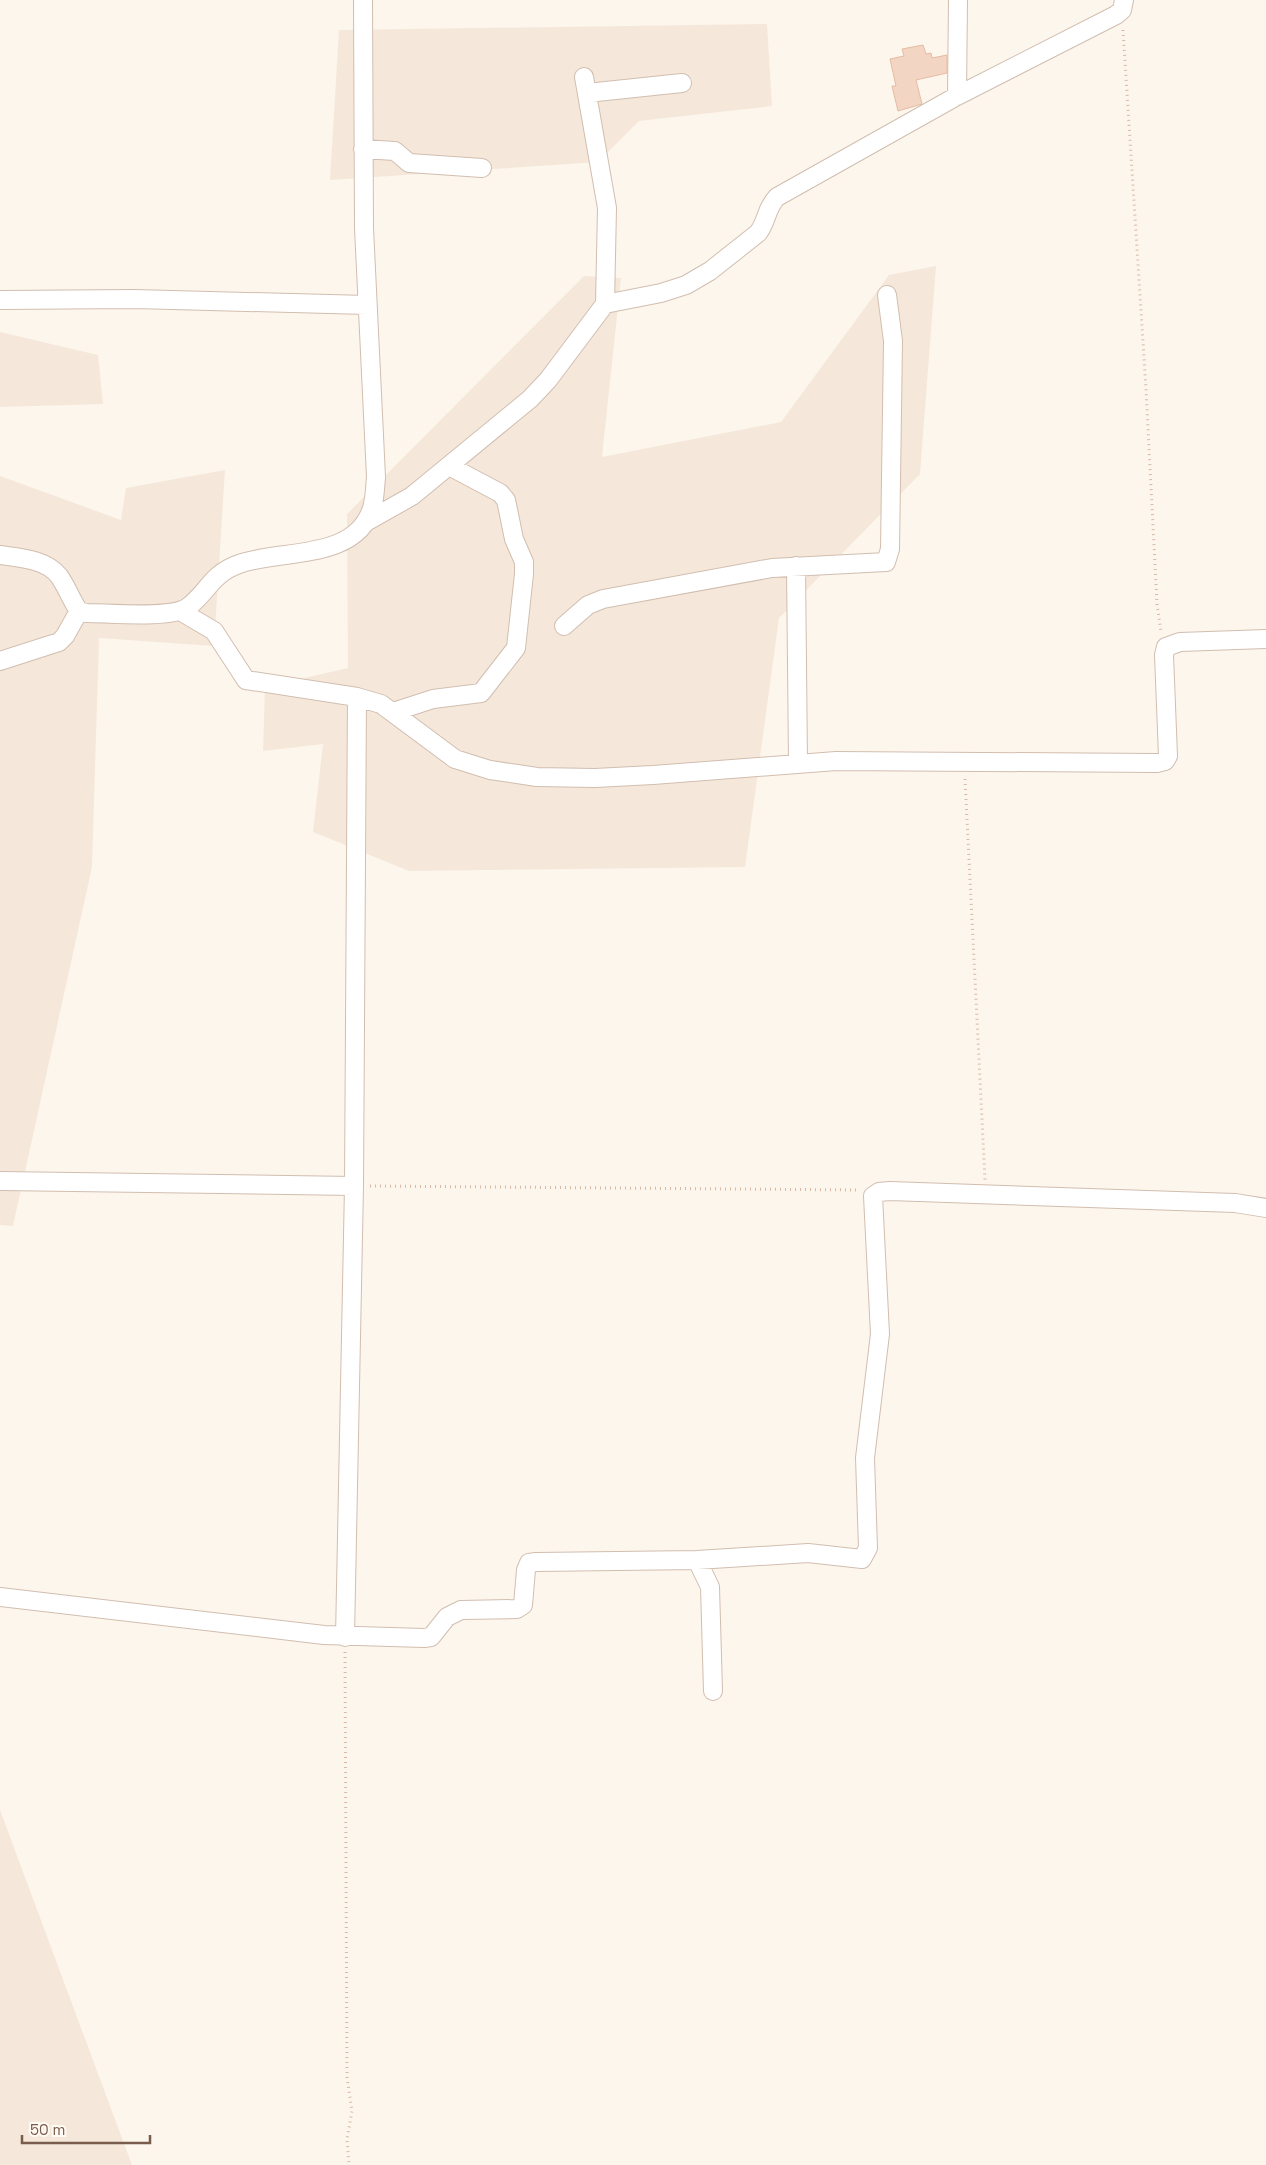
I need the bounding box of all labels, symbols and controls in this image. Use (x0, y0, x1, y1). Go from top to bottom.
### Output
scale bar (22, 2112, 150, 2144)
text: 50 m (30, 2120, 65, 2139)

